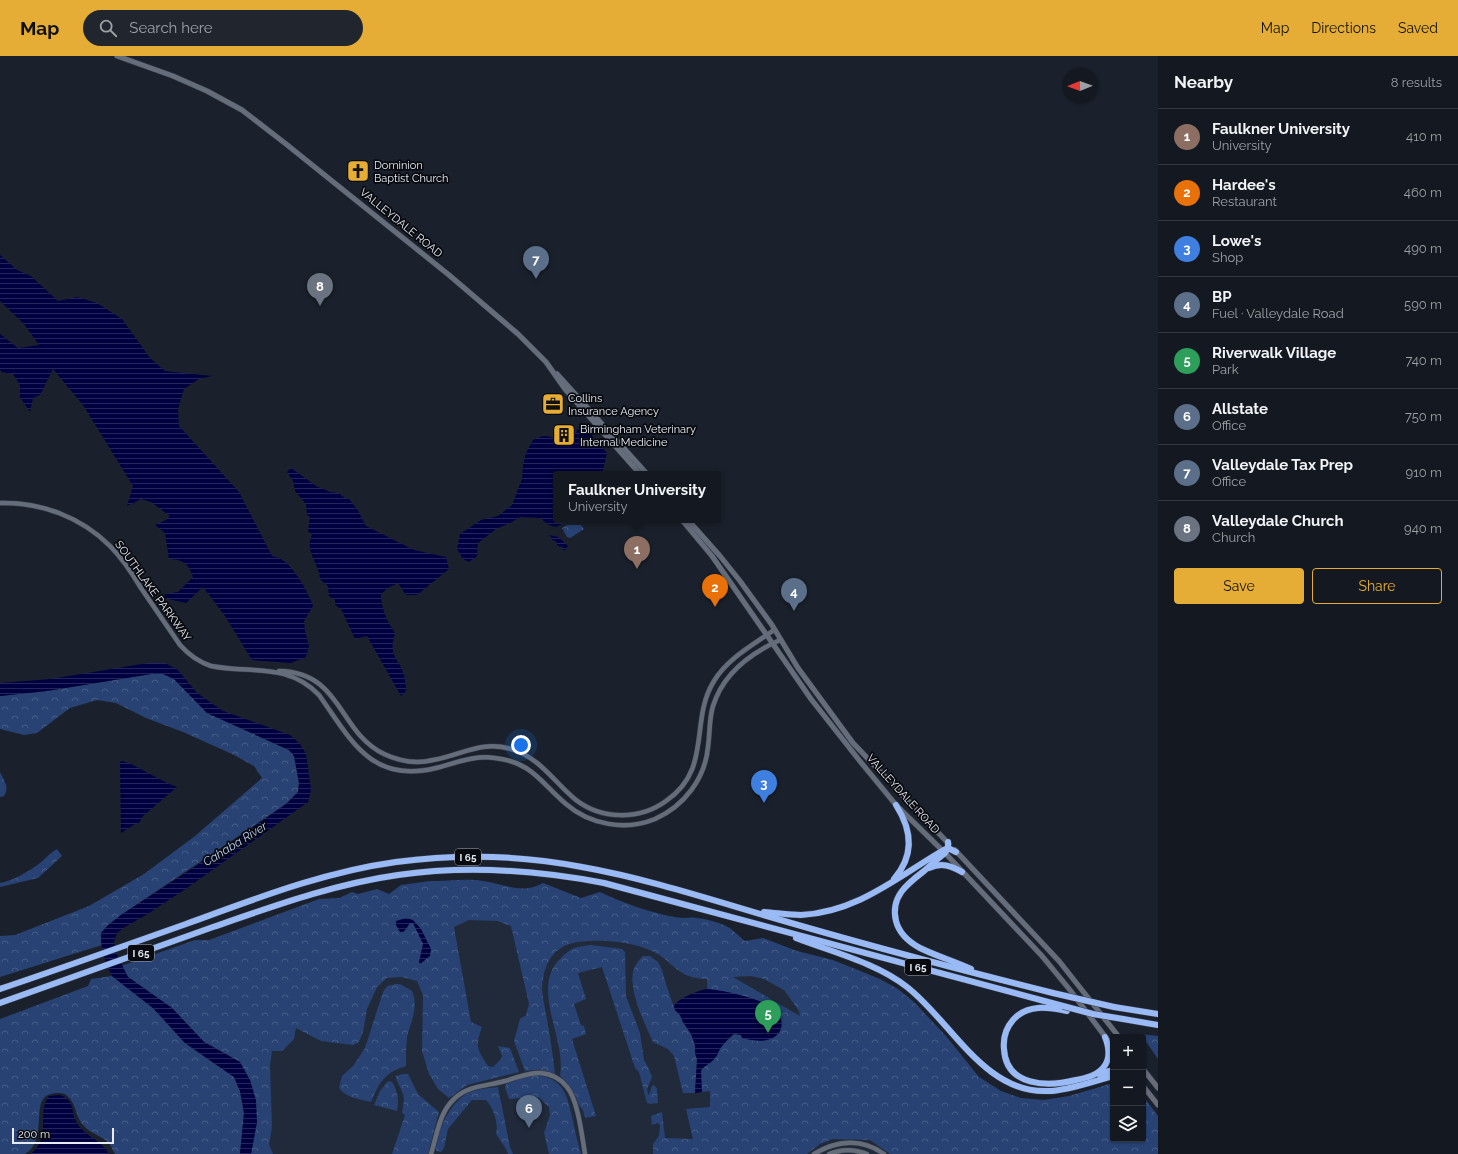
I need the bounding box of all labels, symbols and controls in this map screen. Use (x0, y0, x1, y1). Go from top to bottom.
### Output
search box (83, 10, 363, 46)
text: Map (20, 17, 59, 39)
icon: search (97, 17, 119, 39)
text: Search here (129, 19, 213, 37)
text: Map (1261, 20, 1289, 36)
text: Directions (1311, 20, 1376, 36)
text: Saved (1398, 20, 1438, 36)
north arrow (1062, 68, 1098, 104)
text: Nearby (1174, 72, 1233, 92)
text: 8 results (1391, 75, 1442, 90)
text: Faulkner University (1212, 120, 1350, 138)
text: 1 (1184, 129, 1190, 144)
text: 410 m (1406, 129, 1442, 144)
text: University (1212, 138, 1272, 153)
church icon: Dominion Baptist Church (345, 158, 371, 184)
place label: Dominion Baptist Church (374, 159, 449, 185)
text: Hardee's (1212, 176, 1276, 194)
text: 2 (1183, 185, 1191, 200)
text: 460 m (1404, 185, 1442, 200)
street label: VALLEYDALE ROAD (357, 186, 445, 260)
text: Restaurant (1212, 194, 1277, 209)
text: Lowe's (1212, 232, 1261, 250)
text: 3 (1183, 241, 1191, 256)
text: 490 m (1404, 241, 1442, 256)
pin: 7 (523, 246, 549, 279)
text: Shop (1212, 250, 1243, 265)
pin: 8 (307, 273, 333, 306)
text: BP (1212, 288, 1232, 306)
text: 4 (1183, 297, 1191, 312)
text: 590 m (1404, 297, 1442, 312)
text: Fuel · Valleydale Road (1212, 306, 1344, 321)
text: Riverwalk Village (1212, 344, 1336, 362)
text: 5 (1183, 353, 1191, 368)
text: 740 m (1405, 353, 1442, 368)
text: Park (1212, 362, 1239, 377)
office icon: Collins Insurance Agency (540, 391, 566, 417)
place label: Collins Insurance Agency (568, 392, 659, 418)
text: Allstate (1212, 400, 1268, 418)
text: 6 (1183, 409, 1191, 424)
text: 750 m (1405, 409, 1442, 424)
text: Office (1212, 418, 1246, 433)
building icon: Birmingham Veterinary Internal Medicine (551, 422, 577, 448)
place label: Birmingham Veterinary Internal Medicine (580, 423, 696, 449)
text: Valleydale Tax Prep (1212, 456, 1353, 474)
text: 7 (1183, 465, 1191, 480)
text: 910 m (1406, 465, 1442, 480)
popup (553, 471, 721, 523)
text: Office (1212, 474, 1246, 489)
text: Faulkner University (568, 481, 706, 499)
text: University (568, 499, 628, 514)
text: Valleydale Church (1212, 512, 1344, 530)
text: 8 (1183, 521, 1191, 536)
text: 940 m (1404, 521, 1442, 536)
text: Church (1212, 530, 1255, 545)
pin: 1 (624, 536, 650, 569)
street label: SOUTHLAKE PARKWAY (112, 538, 194, 644)
button: Save (1174, 568, 1304, 604)
button: Share (1312, 568, 1442, 604)
pin: 2 (702, 574, 728, 607)
pin: 4 (781, 578, 807, 611)
your location (511, 735, 531, 755)
street label: VALLEYDALE ROAD (864, 752, 942, 836)
pin: 3 (751, 770, 777, 803)
water label: Cahaba River (201, 818, 270, 869)
road number: I 65 (455, 849, 481, 865)
road number: I 65 (128, 945, 154, 961)
road number: I 65 (905, 959, 931, 975)
pin: 5 (755, 1000, 781, 1033)
map controls (1110, 1034, 1146, 1142)
button: + (1110, 1034, 1146, 1070)
button: − (1110, 1070, 1146, 1106)
pin: 6 (516, 1095, 542, 1128)
button: layers (1110, 1106, 1146, 1142)
scale bar (12, 1126, 114, 1145)
text: 200 m (18, 1128, 50, 1141)

